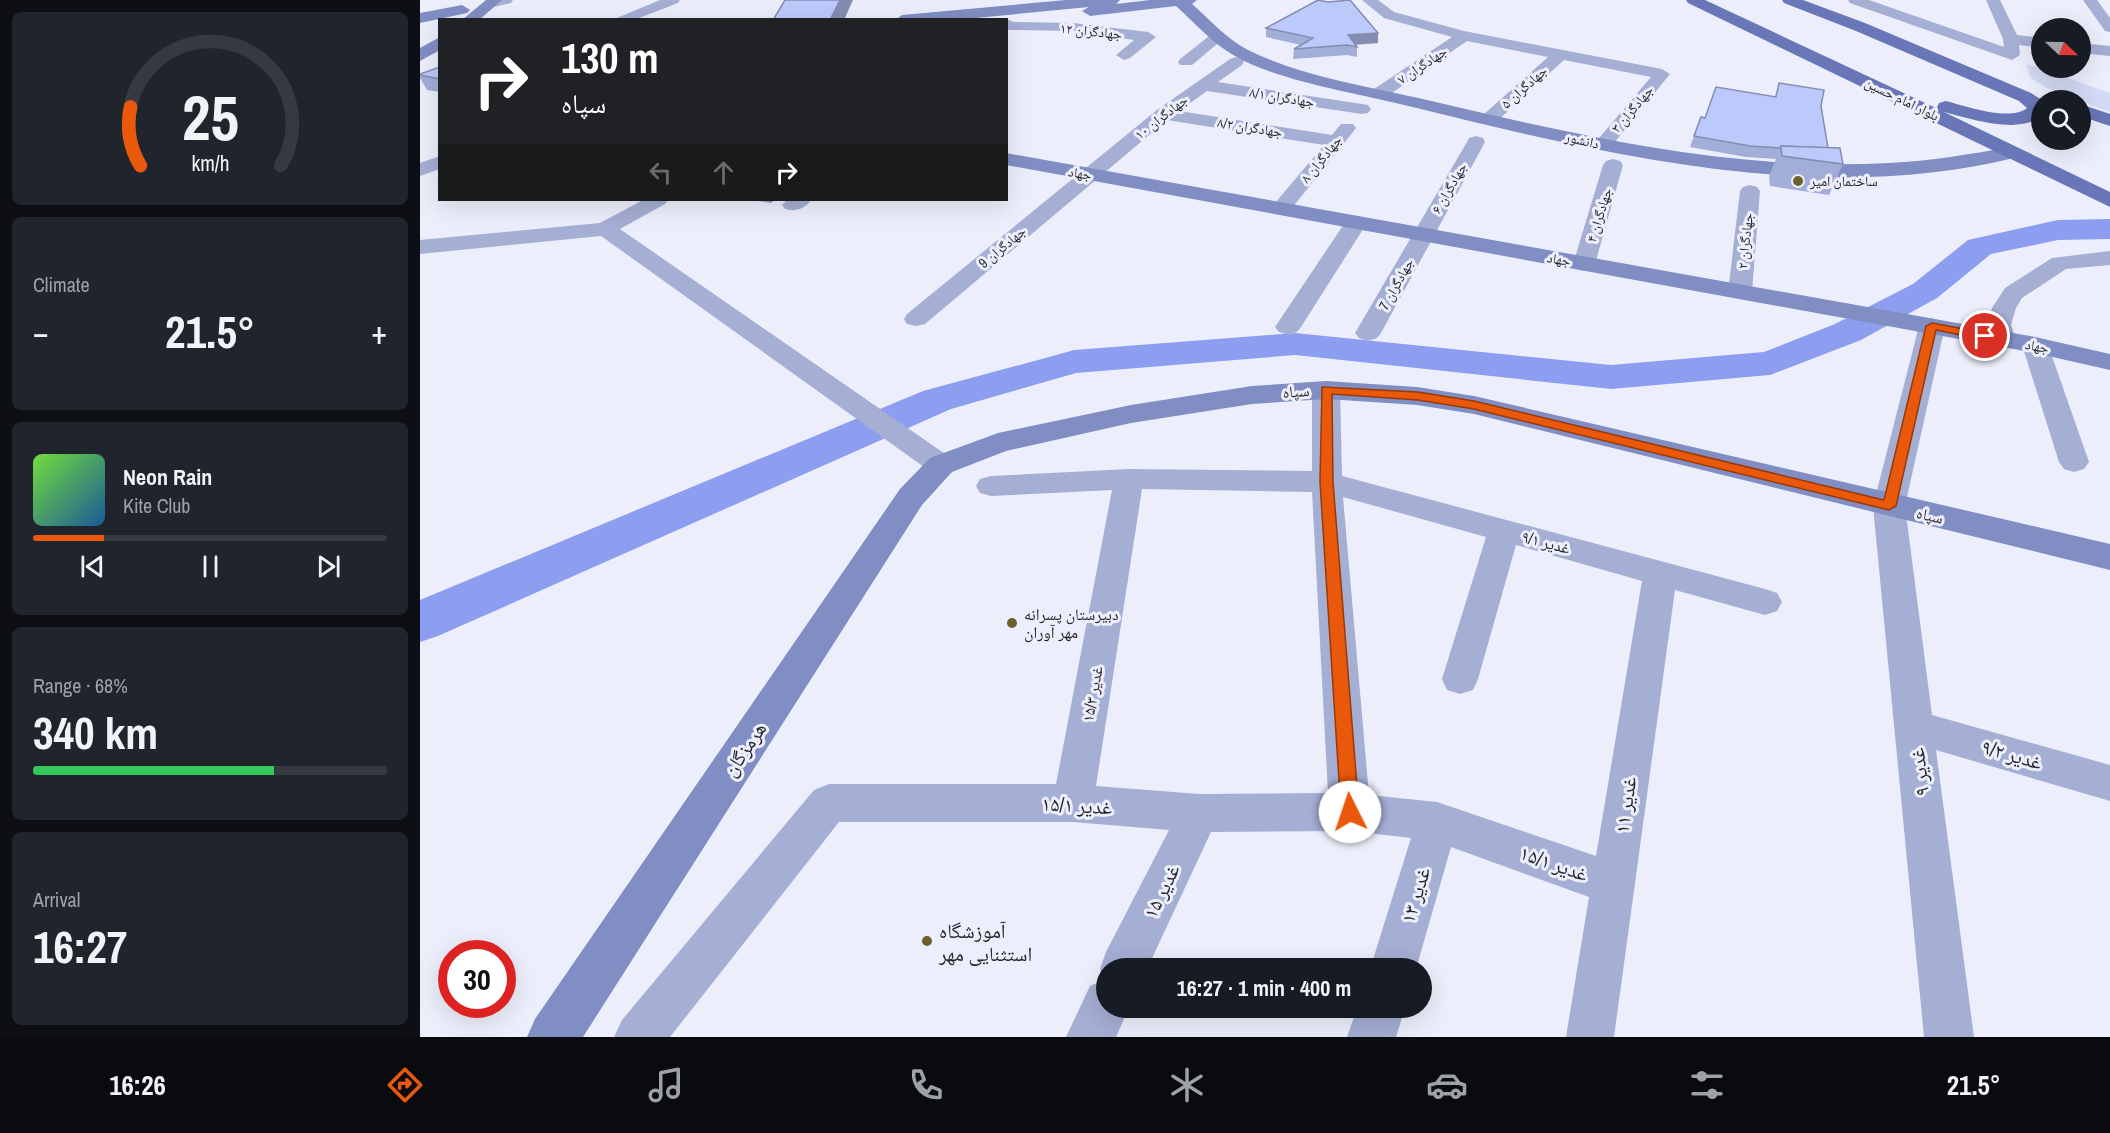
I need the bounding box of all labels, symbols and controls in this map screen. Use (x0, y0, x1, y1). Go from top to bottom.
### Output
north arrow (2031, 18, 2091, 78)
map controls (2031, 18, 2091, 150)
street label: جهادگران ۱۲ (1059, 19, 1123, 43)
text: 130 m (561, 30, 659, 86)
icon: right (462, 42, 540, 120)
street label: جهادگران ۷ (1394, 42, 1450, 88)
street label: جهادگران ۵ (1497, 61, 1551, 112)
street label: بلوار امام حسین (1861, 73, 1942, 126)
text: 25 (182, 75, 238, 159)
street label: جهادگران ۳ (1607, 82, 1657, 136)
street label: جهادگران ۸/۱ (1248, 83, 1316, 111)
text: سپاه (561, 85, 606, 121)
button: search (2031, 90, 2091, 150)
street label: جهادگران ۱۰ (1131, 91, 1191, 143)
street label: جهادگران ۸/۲ (1216, 113, 1284, 141)
street label: دانشور (1562, 127, 1601, 153)
street label: جهادگران ۸ (1296, 131, 1346, 186)
text: km/h (191, 149, 229, 178)
icon: left (644, 156, 677, 189)
icon: ahead (707, 156, 740, 189)
icon: right (770, 156, 803, 189)
street label: جهادگران ۶ (1427, 159, 1471, 217)
street label: جهاد (1067, 162, 1093, 184)
place label: ساختمان امیر (1809, 172, 1878, 190)
marker: ساختمان امیر (1791, 174, 1805, 188)
street label: جهادگران ۴ (1582, 185, 1616, 244)
street label: جهادگران ۲ (1733, 212, 1757, 270)
street label: جهادگران 9 (975, 222, 1029, 272)
street label: جهاد (1546, 248, 1572, 270)
street label: جهادگران 7 (1375, 255, 1418, 313)
text: Climate (33, 271, 90, 298)
text: 21.5° (165, 301, 255, 362)
text: − (33, 310, 49, 354)
text: + (371, 310, 387, 354)
pin (1959, 310, 2010, 361)
icon: arrive (1968, 319, 2001, 352)
street label: جهاد (2024, 335, 2050, 357)
street label: سپاه (1282, 379, 1310, 403)
text: Neon Rain (123, 462, 212, 492)
text: Kite Club (123, 492, 190, 519)
street label: سپاه (1914, 501, 1946, 529)
street label: غدیر ۹/۱ (1519, 525, 1573, 559)
icon: previous (76, 550, 109, 583)
icon: pause (194, 550, 227, 583)
icon: next (312, 550, 345, 583)
place label: دبیرستان پسرانه مهر آوران (1024, 603, 1119, 643)
marker: دبیرستان پسرانه مهر آوران (1005, 616, 1019, 630)
street label: غدیر ۱۵/۳ (1076, 664, 1108, 724)
text: Range · 68% (33, 672, 128, 699)
text: 340 km (33, 702, 158, 763)
street label: هرمزگان (716, 716, 772, 782)
street label: غدیر ۹/۲ (1979, 733, 2045, 775)
street label: غدیر ۹ (1903, 746, 1935, 798)
street label: غدیر ۱۱ (1608, 775, 1642, 835)
position arrow (1318, 780, 1382, 844)
street label: غدیر ۱۵/۱ (1041, 790, 1113, 820)
street label: غدیر ۱۵/۱ (1516, 839, 1592, 887)
street label: غدیر ۱۵ (1136, 859, 1186, 923)
street label: غدیر ۱۳ (1394, 864, 1436, 926)
text: Arrival (33, 886, 80, 913)
text: 16:27 (33, 916, 127, 977)
place label: آموزشگاه استثنایی مهر (938, 917, 1032, 967)
marker: آموزشگاه استثنایی مهر (920, 934, 934, 948)
speed limit sign: 30 (438, 940, 516, 1018)
text: 16:27 · 1 min · 400 m (1177, 973, 1351, 1003)
icon: directions (384, 1064, 426, 1106)
icon: music (645, 1064, 687, 1106)
icon: phone (905, 1064, 947, 1106)
icon: climate (1166, 1064, 1208, 1106)
icon: car (1426, 1064, 1468, 1106)
icon: filters (1686, 1064, 1728, 1106)
text: 16:26 (109, 1067, 166, 1103)
text: 21.5° (1947, 1067, 2001, 1103)

